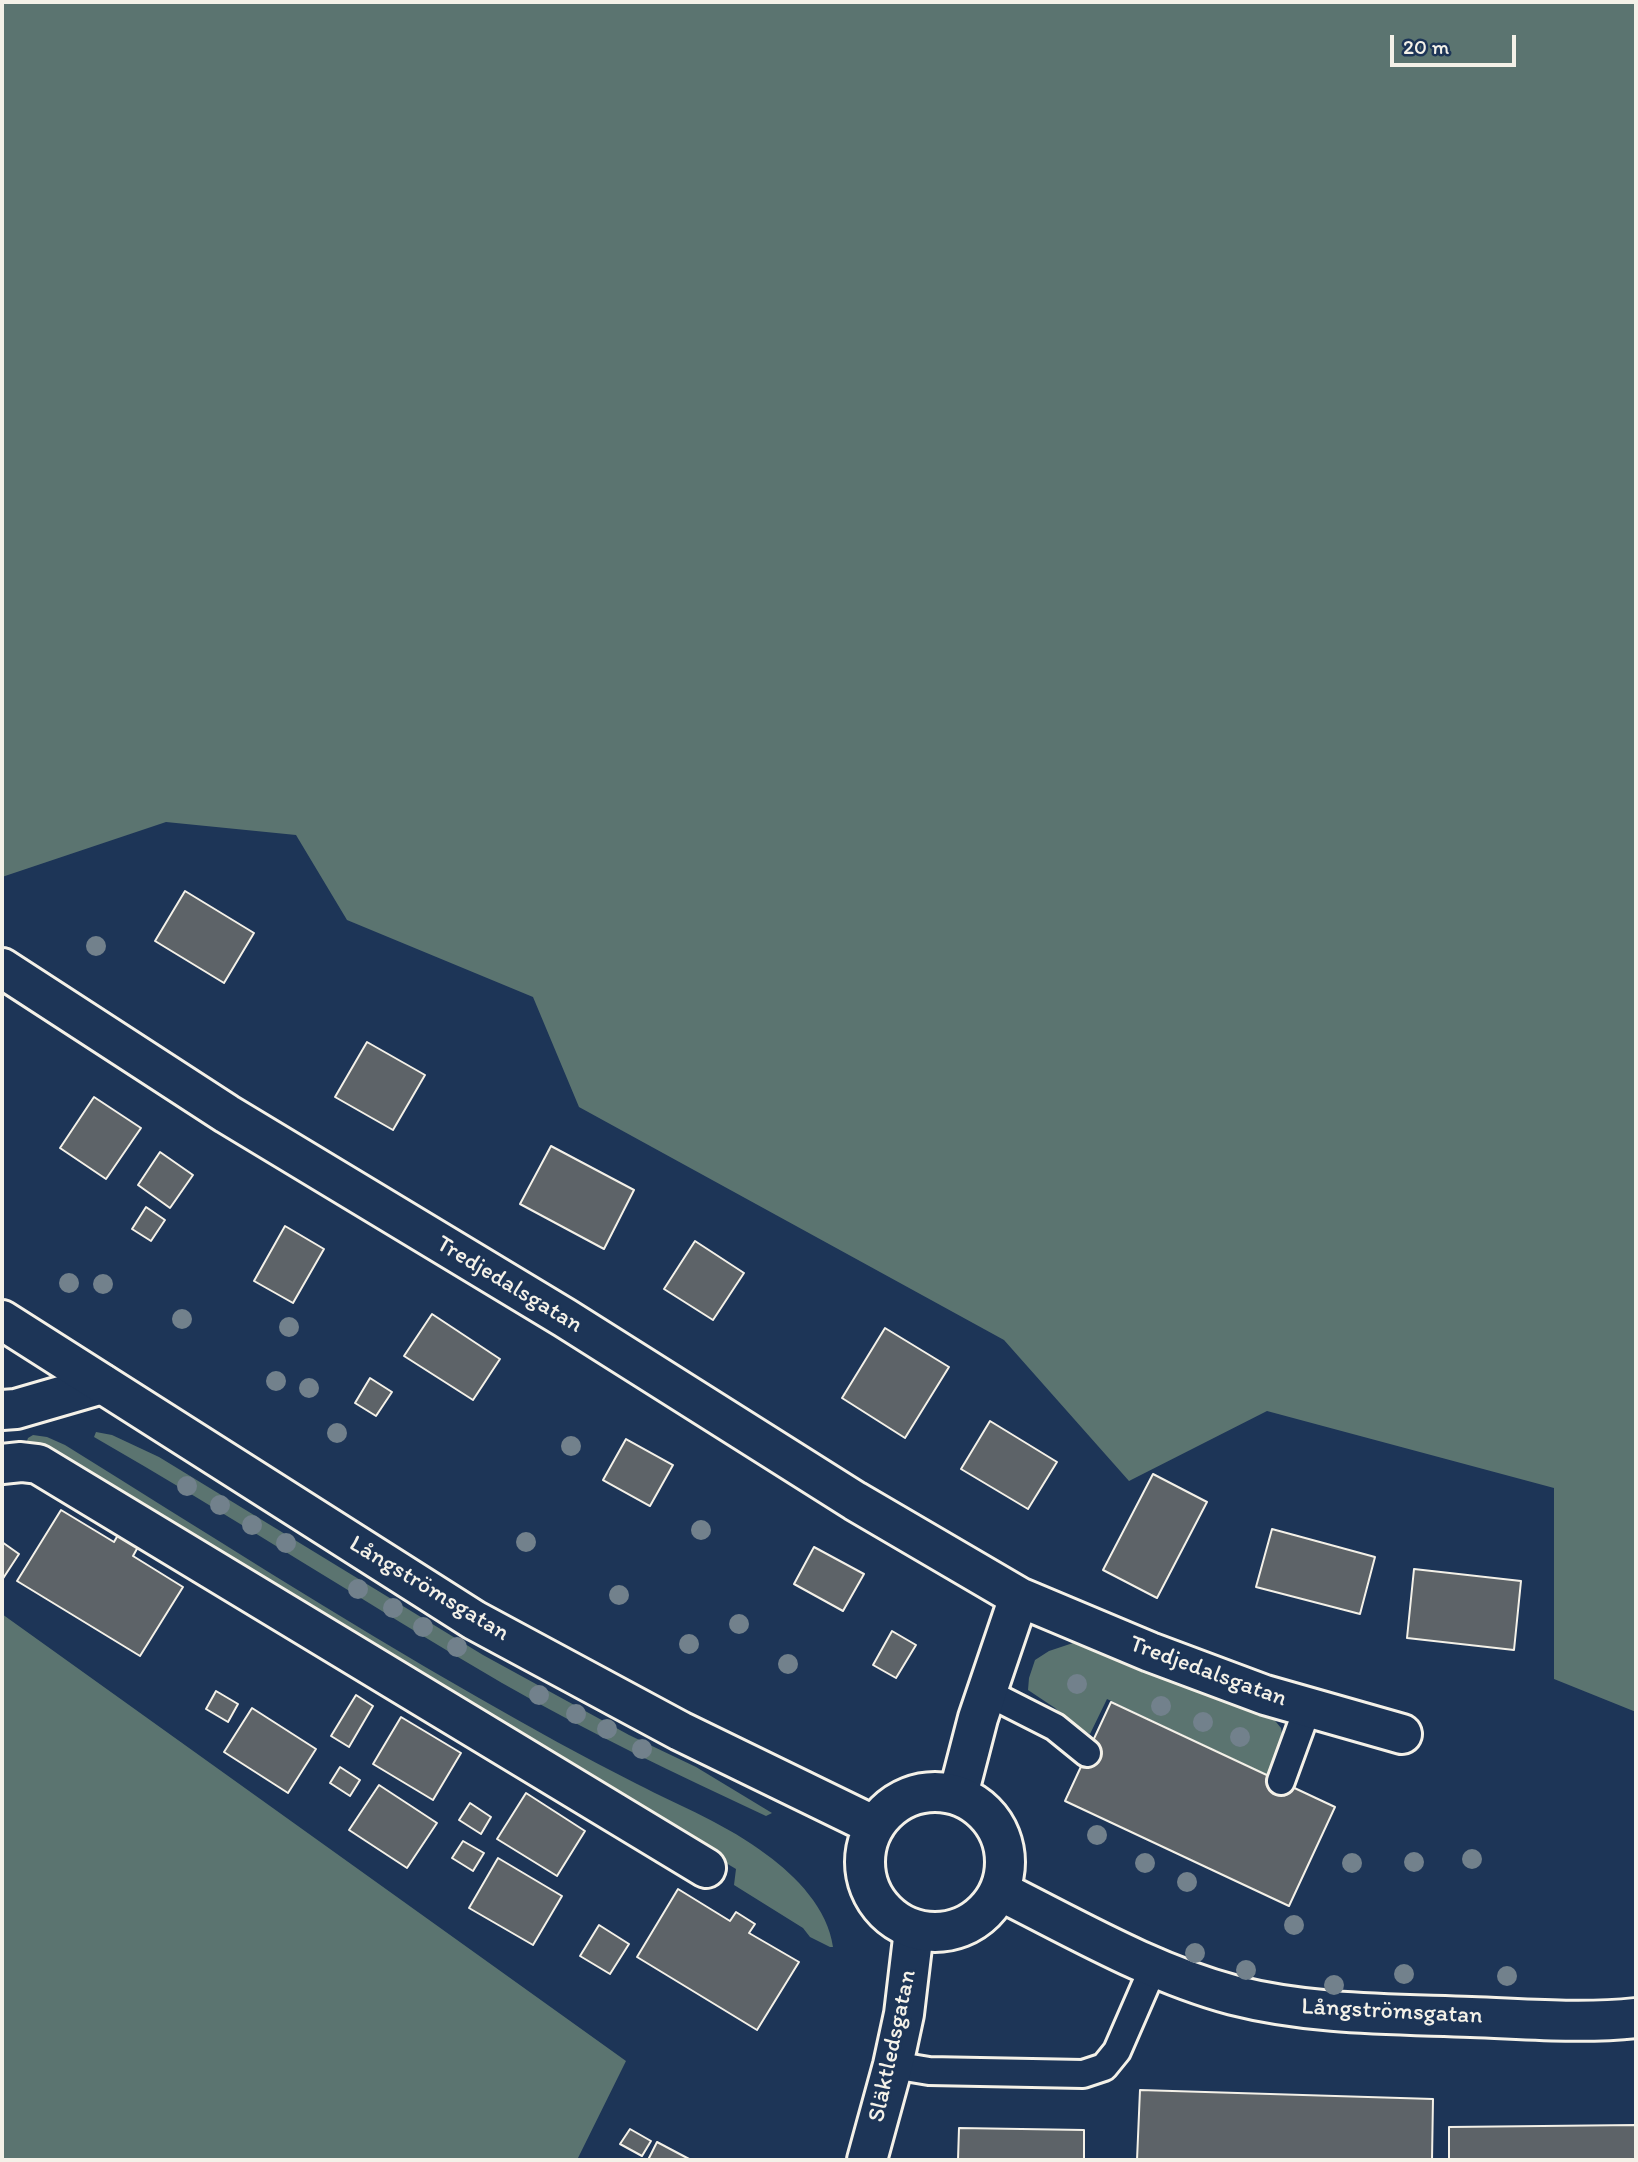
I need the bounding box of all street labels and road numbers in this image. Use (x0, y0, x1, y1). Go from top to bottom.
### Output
street label: Tredjedalsgatan (431, 1230, 587, 1340)
street label: Långströmsgatan (344, 1530, 514, 1648)
street label: Tredjedalsgatan (1125, 1630, 1291, 1714)
street label: Släktledsgatan (863, 1967, 923, 2125)
street label: Långströmsgatan (1301, 1993, 1483, 2031)

